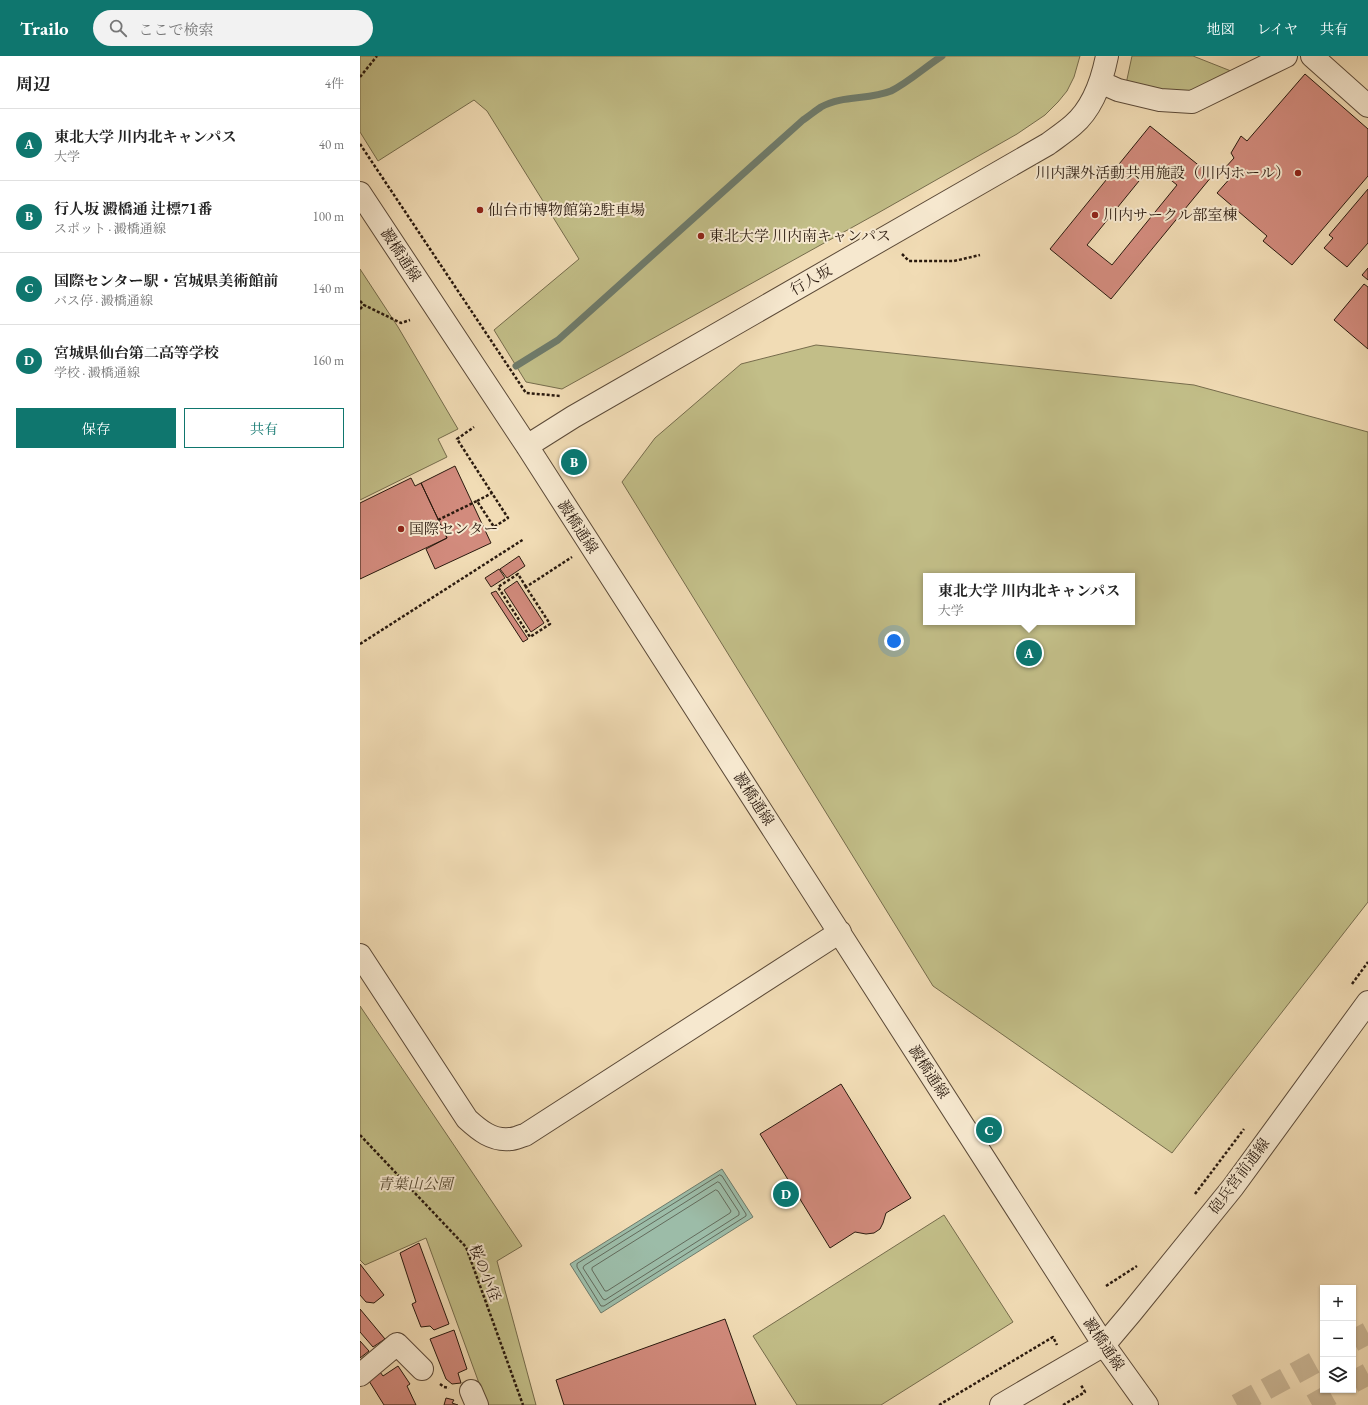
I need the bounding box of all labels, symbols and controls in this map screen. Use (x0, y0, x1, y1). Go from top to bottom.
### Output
search box (93, 10, 373, 46)
text: Trailo (20, 16, 69, 41)
icon: search (107, 17, 129, 39)
text: ここで検索 (139, 20, 214, 39)
text: 地図 (1207, 20, 1235, 38)
text: レイヤ (1257, 20, 1298, 38)
text: 共有 (1320, 20, 1348, 38)
text: 周辺 (16, 73, 50, 95)
text: 4件 (325, 75, 344, 92)
text: 東北大学 川内北キャンパス (54, 127, 237, 146)
text: A (24, 136, 34, 153)
text: 40 m (319, 136, 344, 153)
text: 大学 (54, 148, 80, 165)
place label: 川内課外活動共用施設（川内ホール） (1035, 163, 1290, 182)
marker: 川内課外活動共用施設（川内ホール） (1293, 168, 1303, 178)
text: 行人坂 澱橋通 辻標71番 (54, 199, 212, 218)
place label: 仙台市博物館第2駐車場 (488, 200, 645, 219)
marker: 仙台市博物館第2駐車場 (475, 205, 485, 215)
place label: 川内サークル部室棟 (1103, 205, 1238, 224)
text: B (25, 208, 33, 225)
text: 100 m (313, 208, 344, 225)
marker: 川内サークル部室棟 (1090, 210, 1100, 220)
text: スポット · 澱橋通線 (54, 220, 166, 237)
street label: 澱橋通線 (377, 224, 426, 285)
place label: 東北大学 川内南キャンパス (709, 226, 891, 245)
marker: 東北大学 川内南キャンパス (696, 231, 706, 241)
street label: 行人坂 (787, 260, 835, 299)
text: 国際センター駅・宮城県美術館前 (54, 271, 278, 290)
text: C (24, 280, 34, 297)
text: 140 m (313, 280, 344, 297)
text: バス停 · 澱橋通線 (54, 292, 153, 309)
text: 宮城県仙台第二高等学校 (54, 343, 219, 362)
text: D (24, 352, 34, 369)
text: 160 m (313, 352, 344, 369)
text: 学校 · 澱橋通線 (54, 364, 140, 381)
button: 保存 (16, 408, 176, 448)
button: 共有 (184, 408, 344, 448)
pin: B (561, 447, 587, 477)
street label: 澱橋通線 (554, 496, 603, 557)
place label: 国際センター (409, 519, 498, 538)
marker: 国際センター (396, 524, 406, 534)
popup (923, 573, 1135, 625)
text: 東北大学 川内北キャンパス (938, 581, 1120, 600)
text: 大学 (938, 602, 964, 619)
your location (884, 631, 904, 651)
pin: A (1016, 638, 1042, 668)
street label: 澱橋通線 (730, 768, 779, 829)
street label: 澱橋通線 (905, 1041, 954, 1102)
pin: C (976, 1115, 1002, 1145)
street label: 砲兵営前通線 (1204, 1134, 1273, 1217)
park label: 青葉山公園 (377, 1174, 455, 1193)
pin: D (773, 1179, 799, 1209)
street label: 桜の小径 (465, 1241, 506, 1304)
map controls (1320, 1285, 1356, 1393)
button: + (1320, 1285, 1356, 1321)
street label: 澱橋通線 (1080, 1314, 1129, 1374)
button: − (1320, 1321, 1356, 1357)
button: layers (1320, 1357, 1356, 1393)

